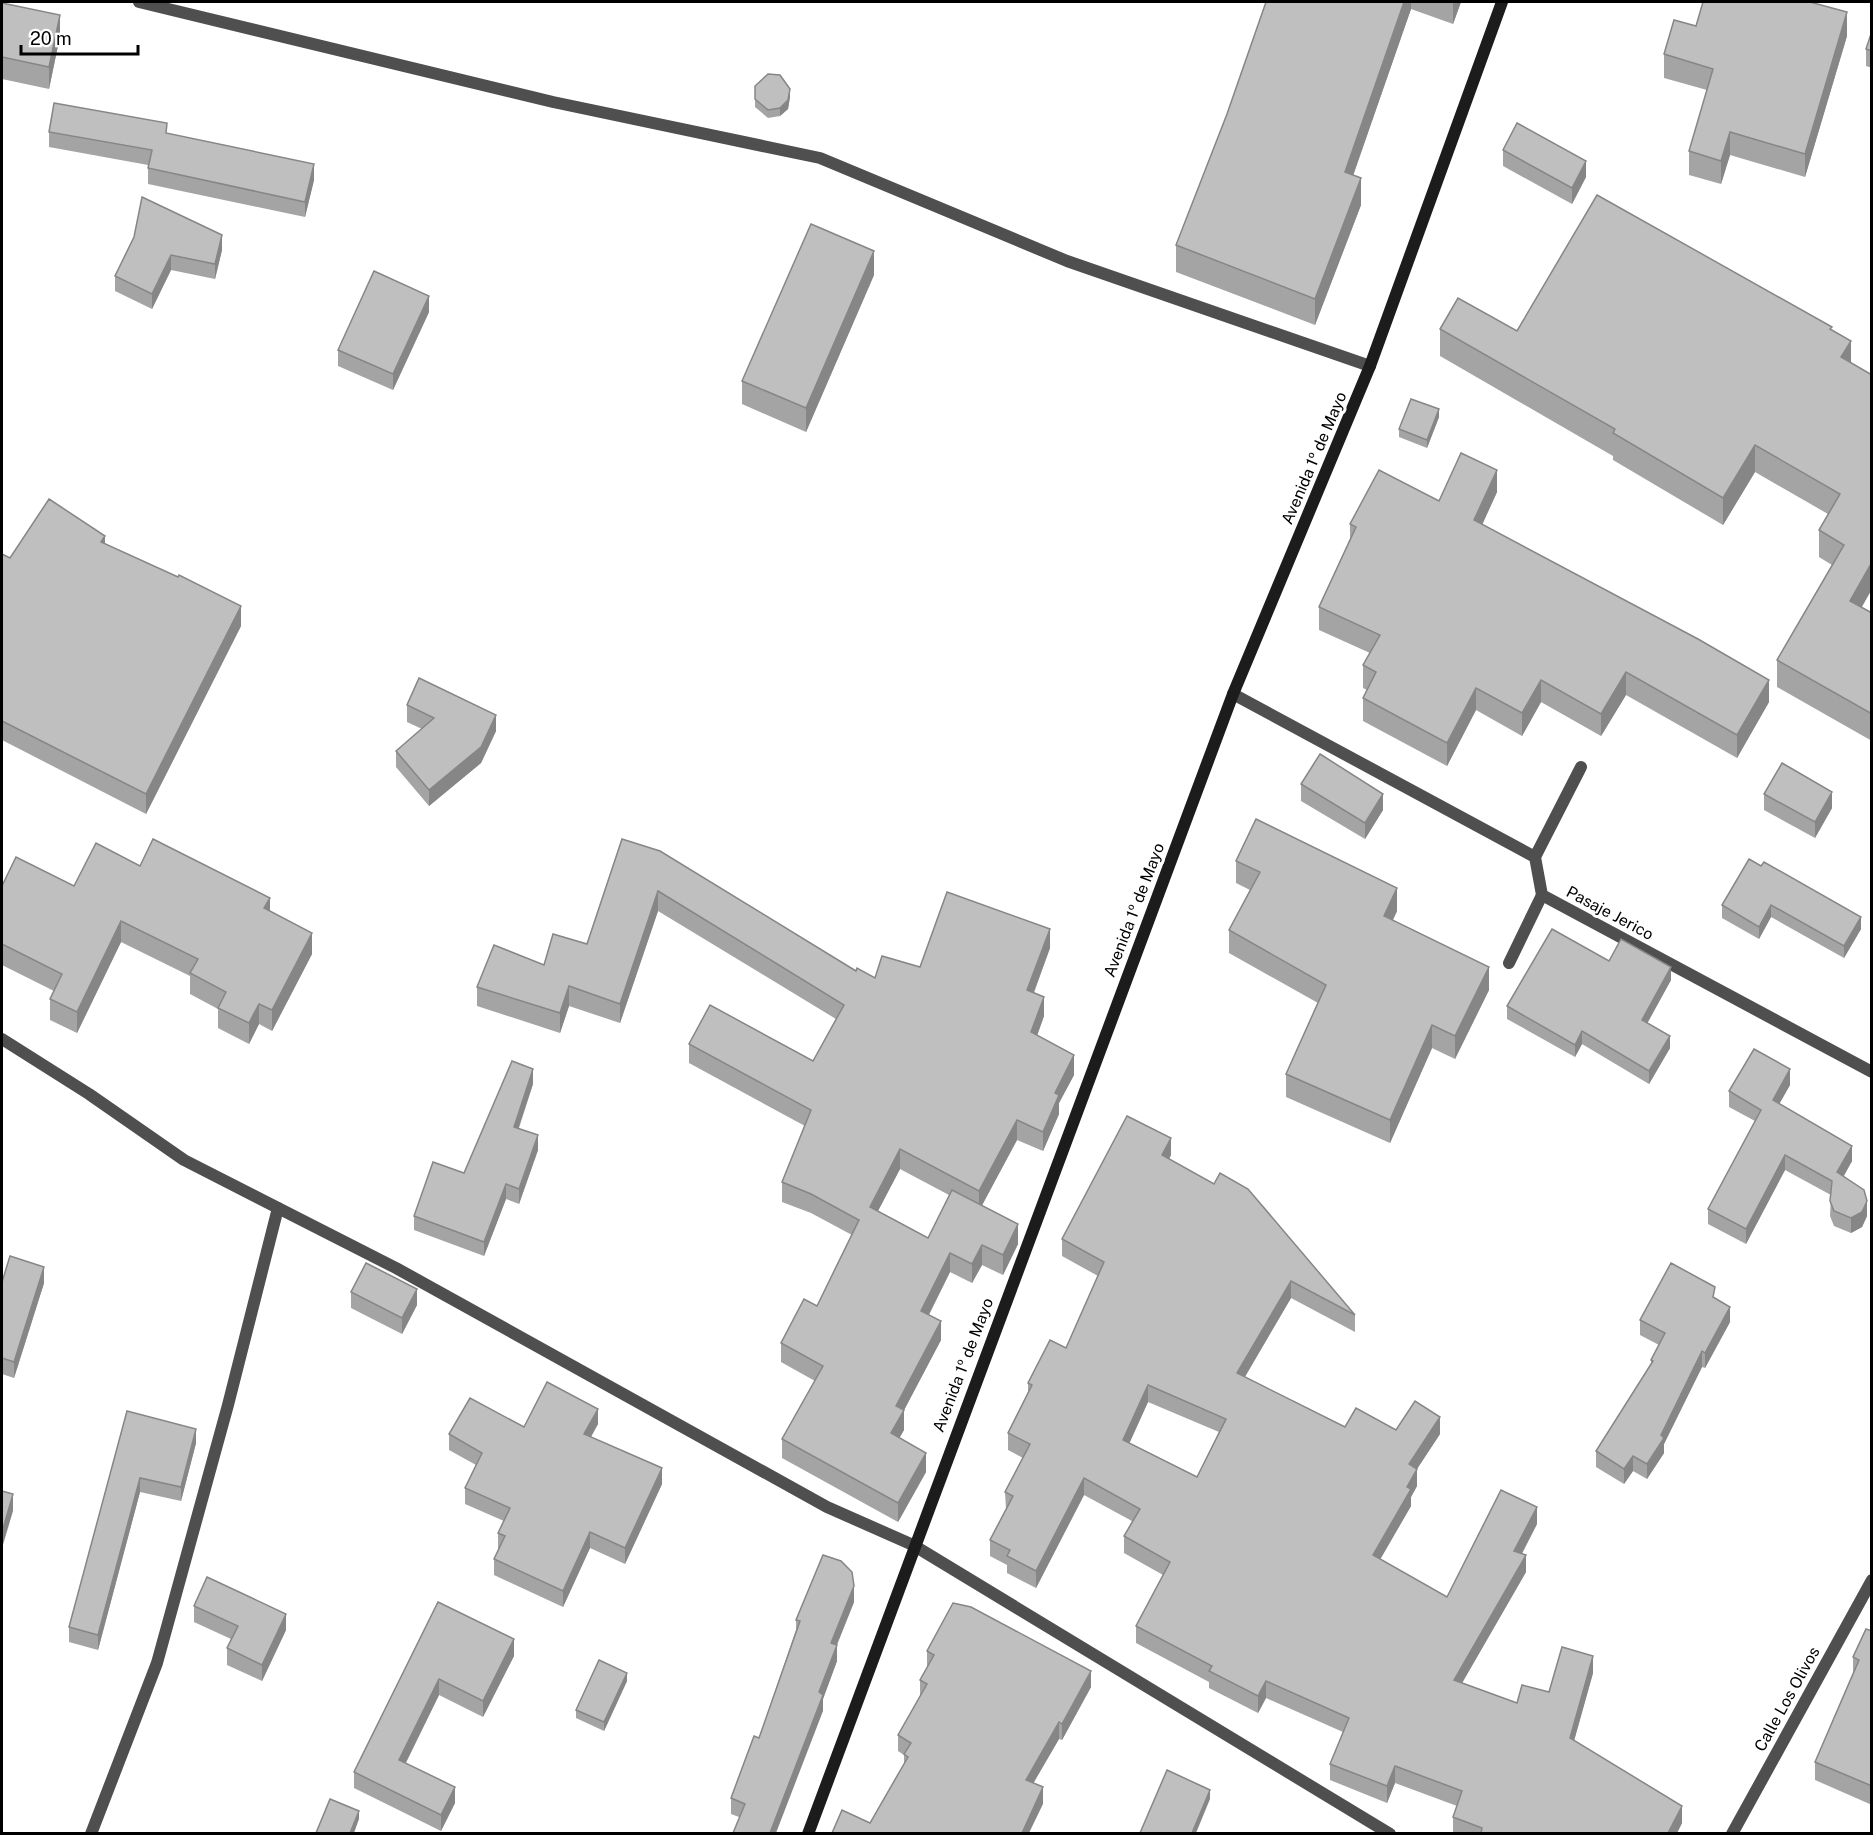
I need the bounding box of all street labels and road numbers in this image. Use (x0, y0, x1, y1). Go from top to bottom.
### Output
street label: Avenida 1º de Mayo (1278, 389, 1350, 527)
street label: Avenida 1º de Mayo (1100, 840, 1168, 980)
street label: Pasaje Jerico (1563, 882, 1657, 944)
street label: Avenida 1º de Mayo (929, 1295, 997, 1435)
street label: Calle Los Olivos (1750, 1643, 1824, 1755)

